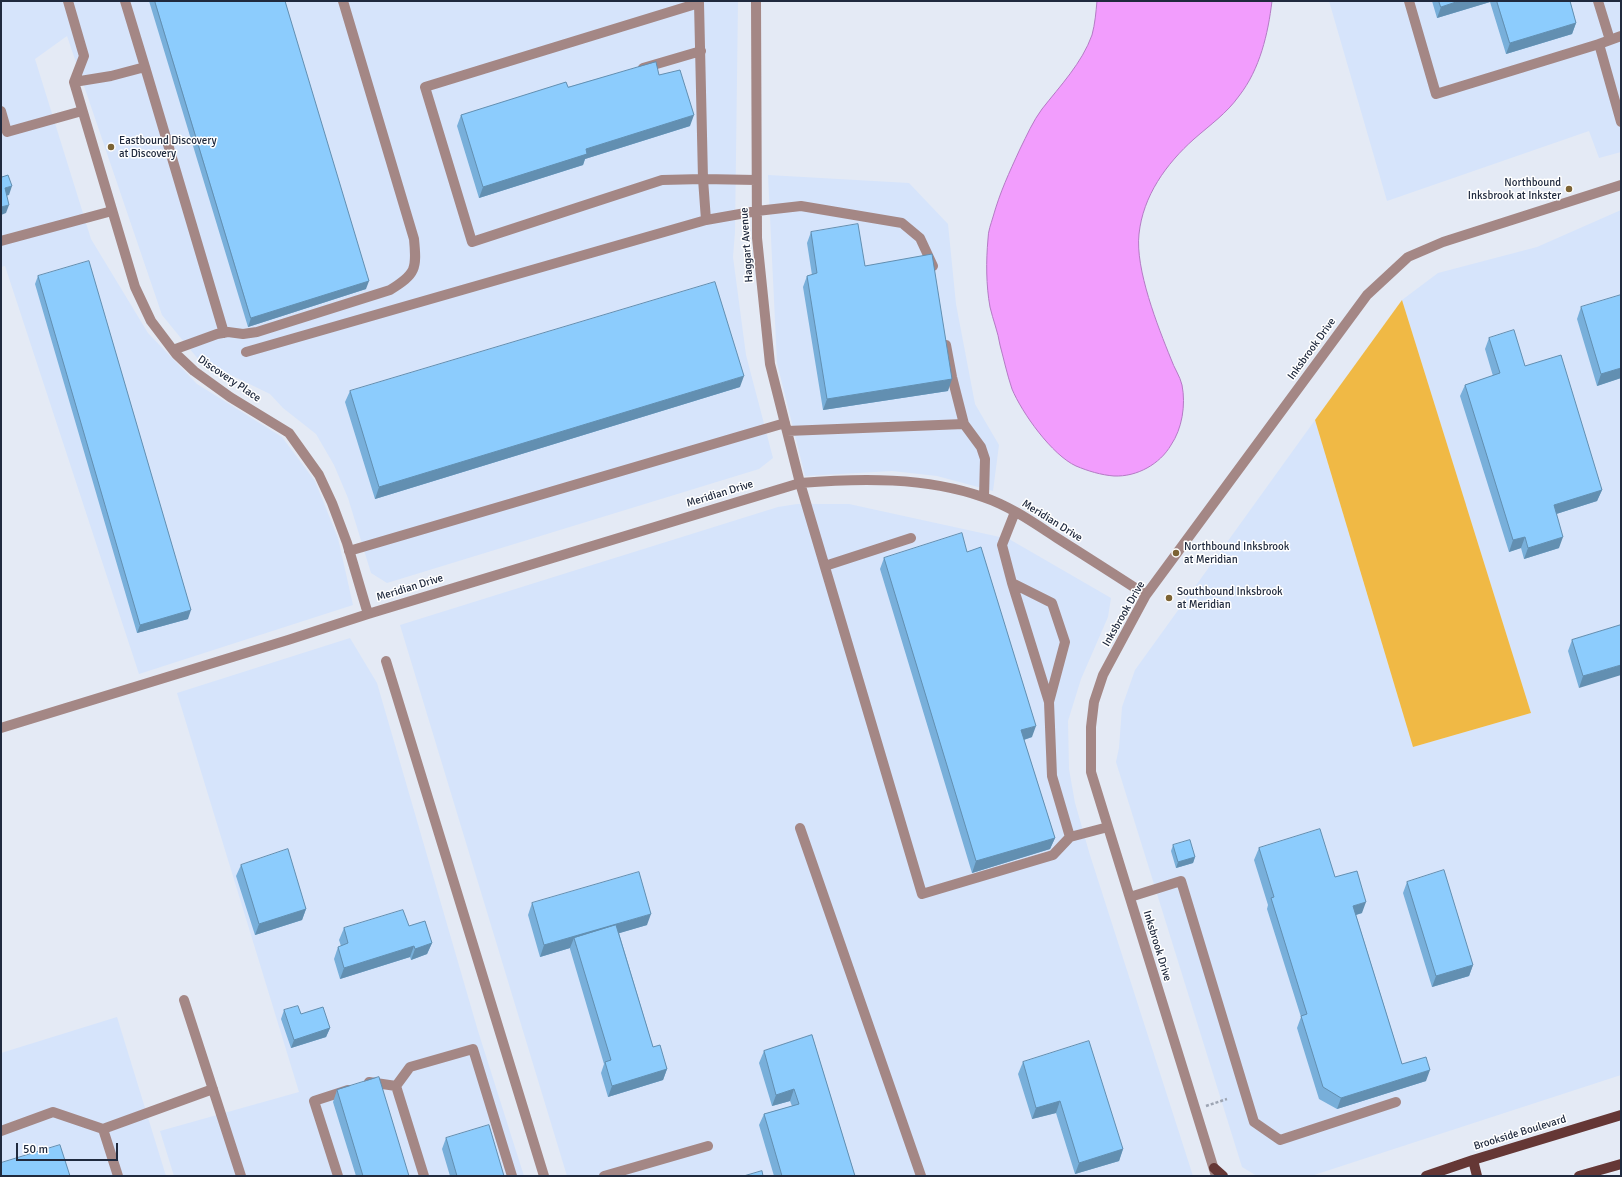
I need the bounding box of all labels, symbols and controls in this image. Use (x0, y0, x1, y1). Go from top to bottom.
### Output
place label: Eastbound Discovery at Discovery (119, 134, 217, 160)
marker: Eastbound Discovery at Discovery (106, 142, 116, 152)
place label: Northbound Inksbrook at Inkster (1468, 176, 1561, 202)
marker: Northbound Inksbrook at Inkster (1564, 184, 1574, 194)
street label: Haggart Avenue (738, 207, 756, 283)
street label: Inksbrook Drive (1285, 316, 1339, 382)
street label: Discovery Place (195, 353, 263, 405)
street label: Meridian Drive (685, 478, 755, 510)
street label: Meridian Drive (1019, 497, 1085, 545)
place label: Northbound Inksbrook at Meridian (1184, 540, 1289, 566)
marker: Northbound Inksbrook at Meridian (1171, 548, 1181, 558)
street label: Meridian Drive (375, 572, 445, 604)
street label: Inksbrook Drive (1100, 579, 1148, 649)
place label: Southbound Inksbrook at Meridian (1177, 585, 1283, 611)
marker: Southbound Inksbrook at Meridian (1164, 593, 1174, 603)
street label: Inksbrook Drive (1140, 909, 1174, 983)
street label: Brookside Boulevard (1472, 1113, 1568, 1153)
scale bar (18, 1135, 120, 1161)
text: 50 m (23, 1142, 48, 1157)

